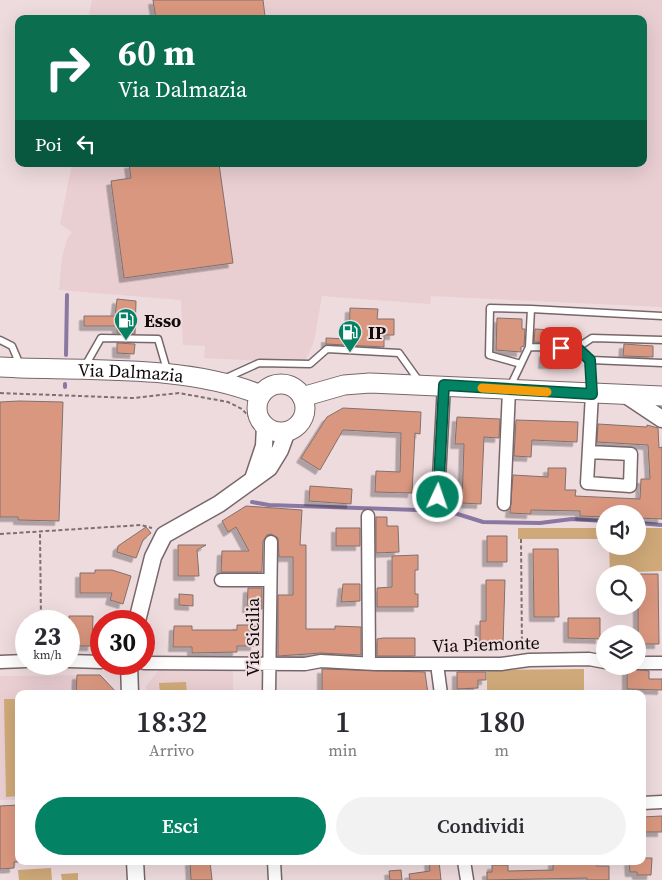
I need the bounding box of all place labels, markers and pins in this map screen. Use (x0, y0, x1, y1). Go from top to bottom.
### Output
fuel station icon: Esso (113, 307, 139, 341)
place label: Esso (144, 308, 181, 333)
fuel station icon: IP (337, 319, 363, 353)
place label: IP (368, 320, 386, 345)
pin (540, 327, 582, 369)

